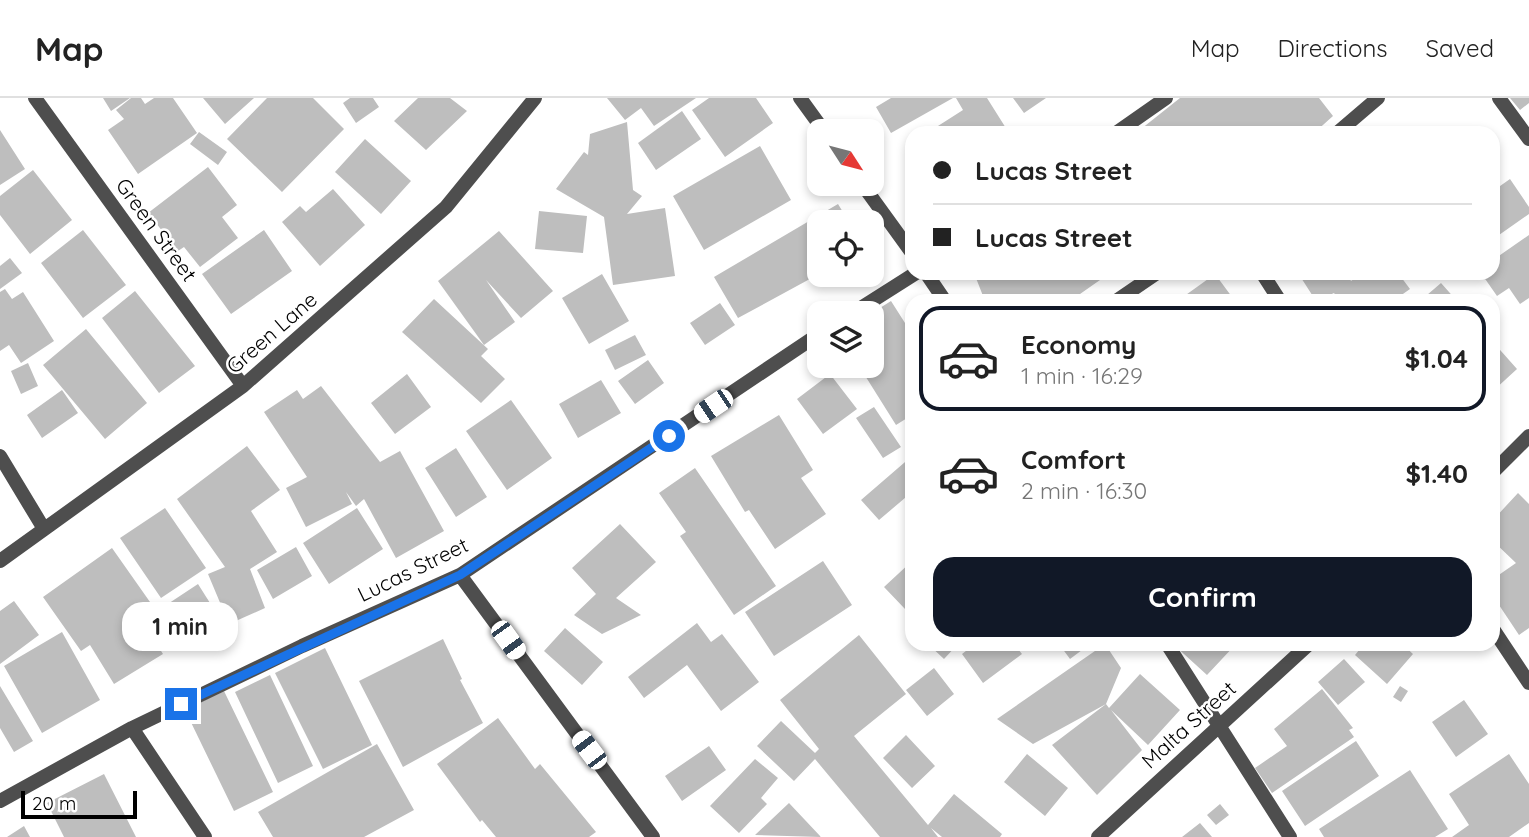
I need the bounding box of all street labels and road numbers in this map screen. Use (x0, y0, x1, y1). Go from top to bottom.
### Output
street label: Green Street (111, 173, 203, 286)
street label: Green Lane (221, 286, 322, 379)
street label: Lucas Street (353, 531, 472, 607)
street label: Malta Street (1136, 675, 1241, 773)

